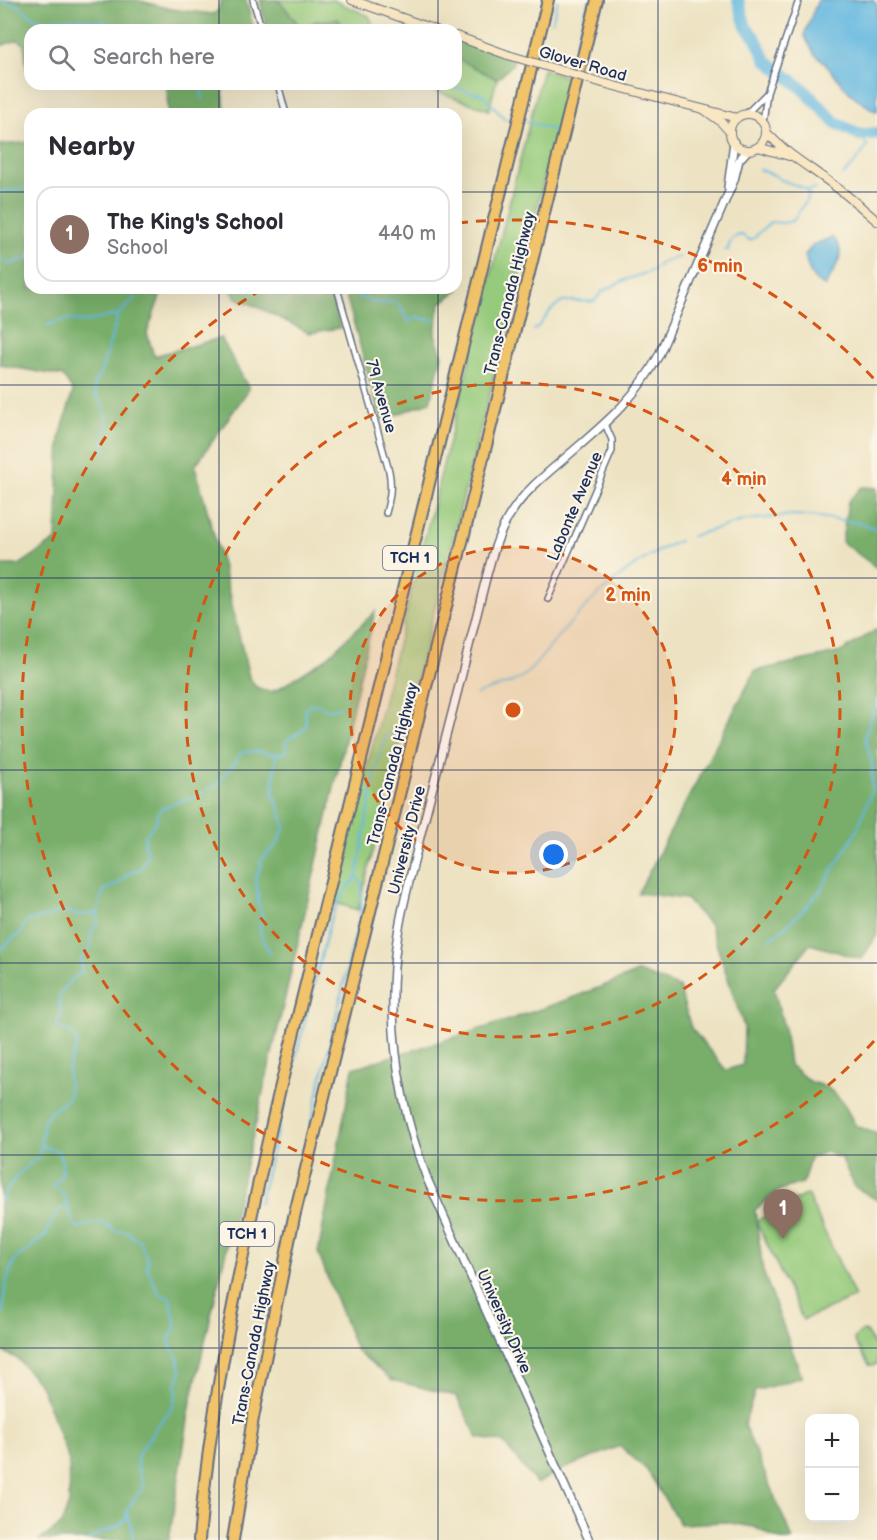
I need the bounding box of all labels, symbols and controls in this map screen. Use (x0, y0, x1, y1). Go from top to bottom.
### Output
search box (24, 24, 462, 90)
icon: search (45, 41, 78, 74)
street label: Glover Road (537, 43, 629, 86)
text: Search here (93, 44, 215, 71)
text: Nearby (48, 132, 135, 163)
text: The King's School (107, 209, 284, 236)
street label: Trans-Canada Highway (481, 209, 540, 377)
text: 1 (65, 222, 74, 246)
text: 440 m (378, 222, 436, 246)
text: School (107, 236, 168, 260)
text: 6 min (697, 256, 743, 277)
street label: 79 Avenue (361, 358, 400, 436)
street label: Labonte Avenue (544, 449, 607, 564)
text: 4 min (721, 469, 767, 490)
road number: TCH 1 (383, 546, 437, 570)
text: 2 min (605, 585, 651, 606)
street label: Trans-Canada Highway (364, 680, 423, 848)
centre of rings (503, 700, 523, 720)
street label: University Drive (385, 784, 430, 897)
your location (539, 840, 568, 869)
pin: 1 (764, 1190, 802, 1239)
road number: TCH 1 (220, 1222, 274, 1246)
street label: Trans-Canada Highway (229, 1259, 280, 1427)
street label: University Drive (472, 1267, 535, 1377)
map controls (805, 1414, 859, 1522)
button: + (805, 1414, 859, 1468)
button: − (805, 1468, 859, 1522)

